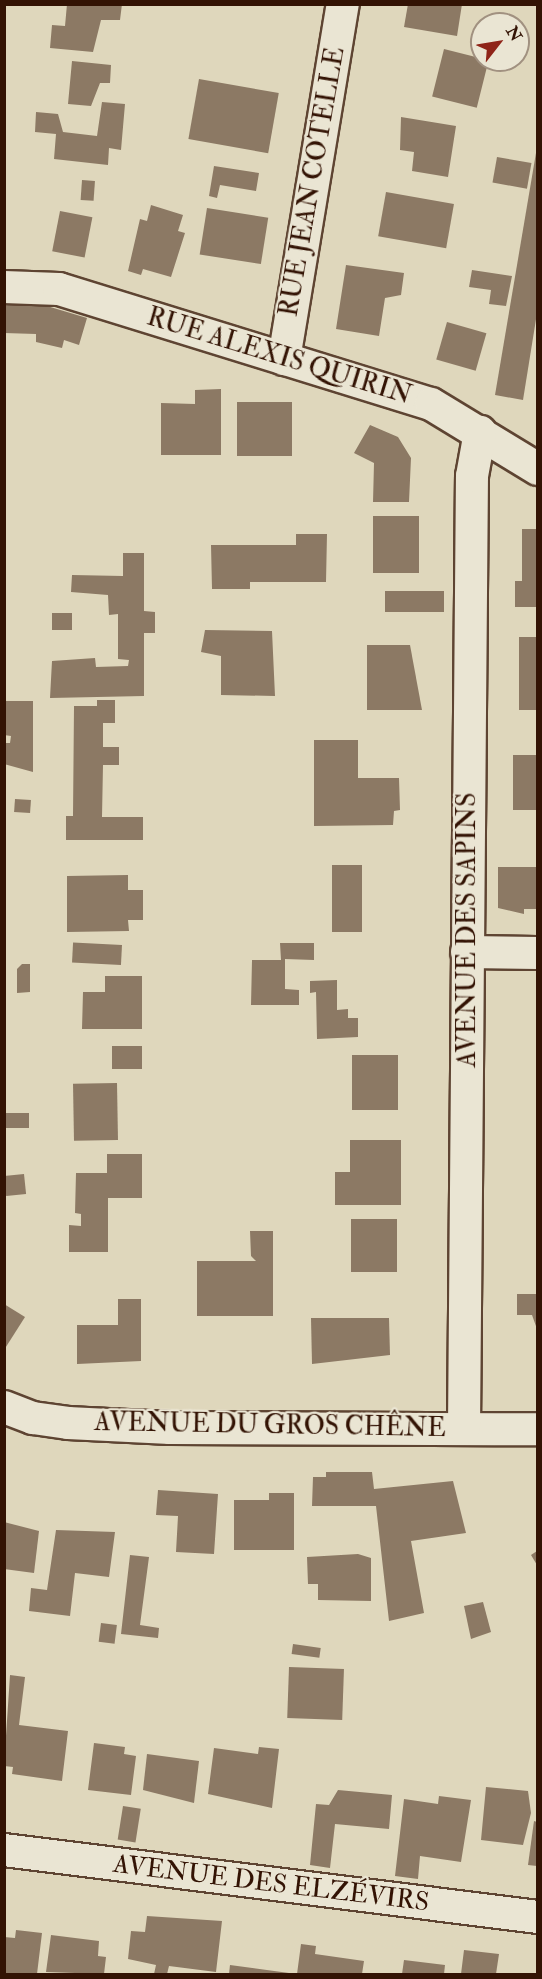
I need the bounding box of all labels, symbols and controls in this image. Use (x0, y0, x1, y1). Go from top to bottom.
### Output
north arrow (470, 12, 530, 72)
text: N (501, 22, 526, 45)
street label: RUE JEAN COTELLE (274, 45, 352, 319)
street label: RUE ALEXIS QUIRIN (143, 302, 415, 412)
street label: AVENUE DES SAPINS (452, 792, 484, 1068)
street label: AVENUE DU GROS CHÊNE (94, 1407, 446, 1445)
street label: AVENUE DES ELZÉVIRS (111, 1849, 431, 1919)

